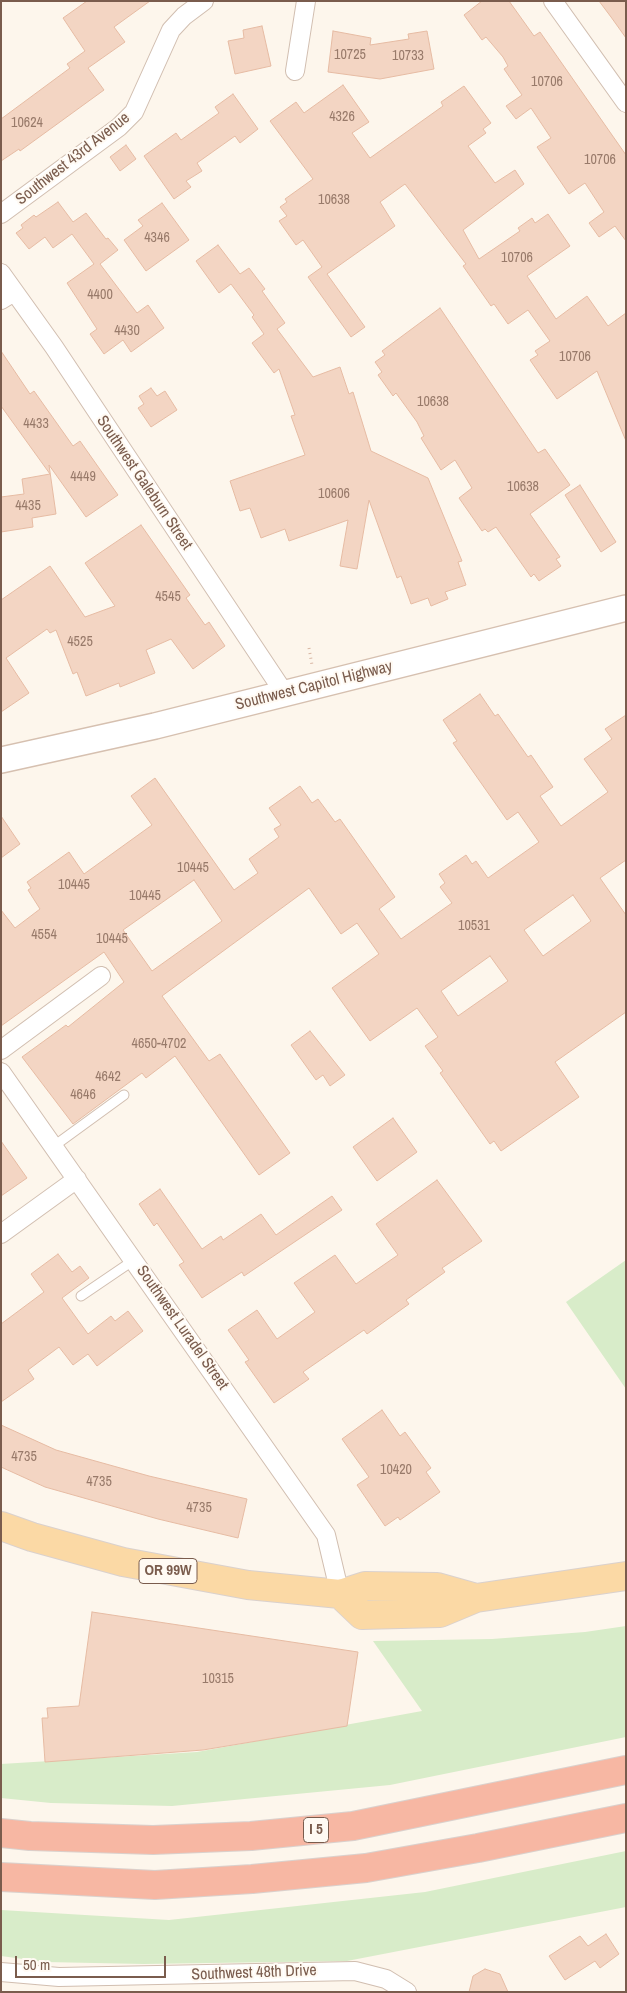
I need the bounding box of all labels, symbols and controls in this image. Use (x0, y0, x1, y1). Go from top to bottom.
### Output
house number: 10725 (334, 47, 366, 63)
house number: 10733 (392, 48, 424, 64)
house number: 10706 (531, 74, 563, 90)
street label: Southwest 43rd Avenue (12, 109, 134, 209)
house number: 4326 (329, 109, 355, 125)
house number: 10624 (11, 115, 43, 131)
house number: 10706 (584, 152, 616, 168)
house number: 10638 (318, 192, 350, 208)
house number: 4346 (144, 230, 170, 246)
house number: 10706 (501, 250, 533, 266)
house number: 4400 (87, 287, 113, 303)
house number: 4430 (114, 323, 140, 339)
house number: 10706 (559, 349, 591, 365)
house number: 10638 (417, 394, 449, 410)
street label: Southwest Galeburn Street (92, 412, 196, 554)
house number: 4433 (23, 416, 49, 432)
house number: 4449 (70, 469, 96, 485)
house number: 10638 (507, 479, 539, 495)
house number: 10606 (318, 486, 350, 502)
house number: 4435 (15, 498, 41, 514)
house number: 4545 (155, 589, 181, 605)
house number: 4525 (67, 634, 93, 650)
street label: Southwest Capitol Highway (233, 657, 395, 715)
house number: 10445 (177, 860, 209, 876)
house number: 10445 (58, 877, 90, 893)
house number: 10445 (129, 888, 161, 904)
house number: 10531 (458, 918, 490, 934)
house number: 4554 (31, 927, 57, 943)
house number: 10445 (96, 931, 128, 947)
house number: 4650-4702 (132, 1036, 186, 1052)
house number: 4642 (95, 1069, 121, 1085)
house number: 4646 (70, 1087, 96, 1103)
street label: Southwest Luradel Street (132, 1262, 232, 1394)
house number: 4735 (11, 1449, 37, 1465)
house number: 10420 (380, 1462, 412, 1478)
house number: 4735 (86, 1474, 112, 1490)
house number: 4735 (186, 1500, 212, 1516)
road number: OR 99W (139, 1558, 197, 1584)
house number: 10315 (202, 1671, 234, 1687)
road number: I 5 (304, 1818, 328, 1842)
scale bar (18, 1946, 169, 1978)
text: 50 m (23, 1954, 50, 1975)
street label: Southwest 48th Drive (191, 1961, 317, 1985)

